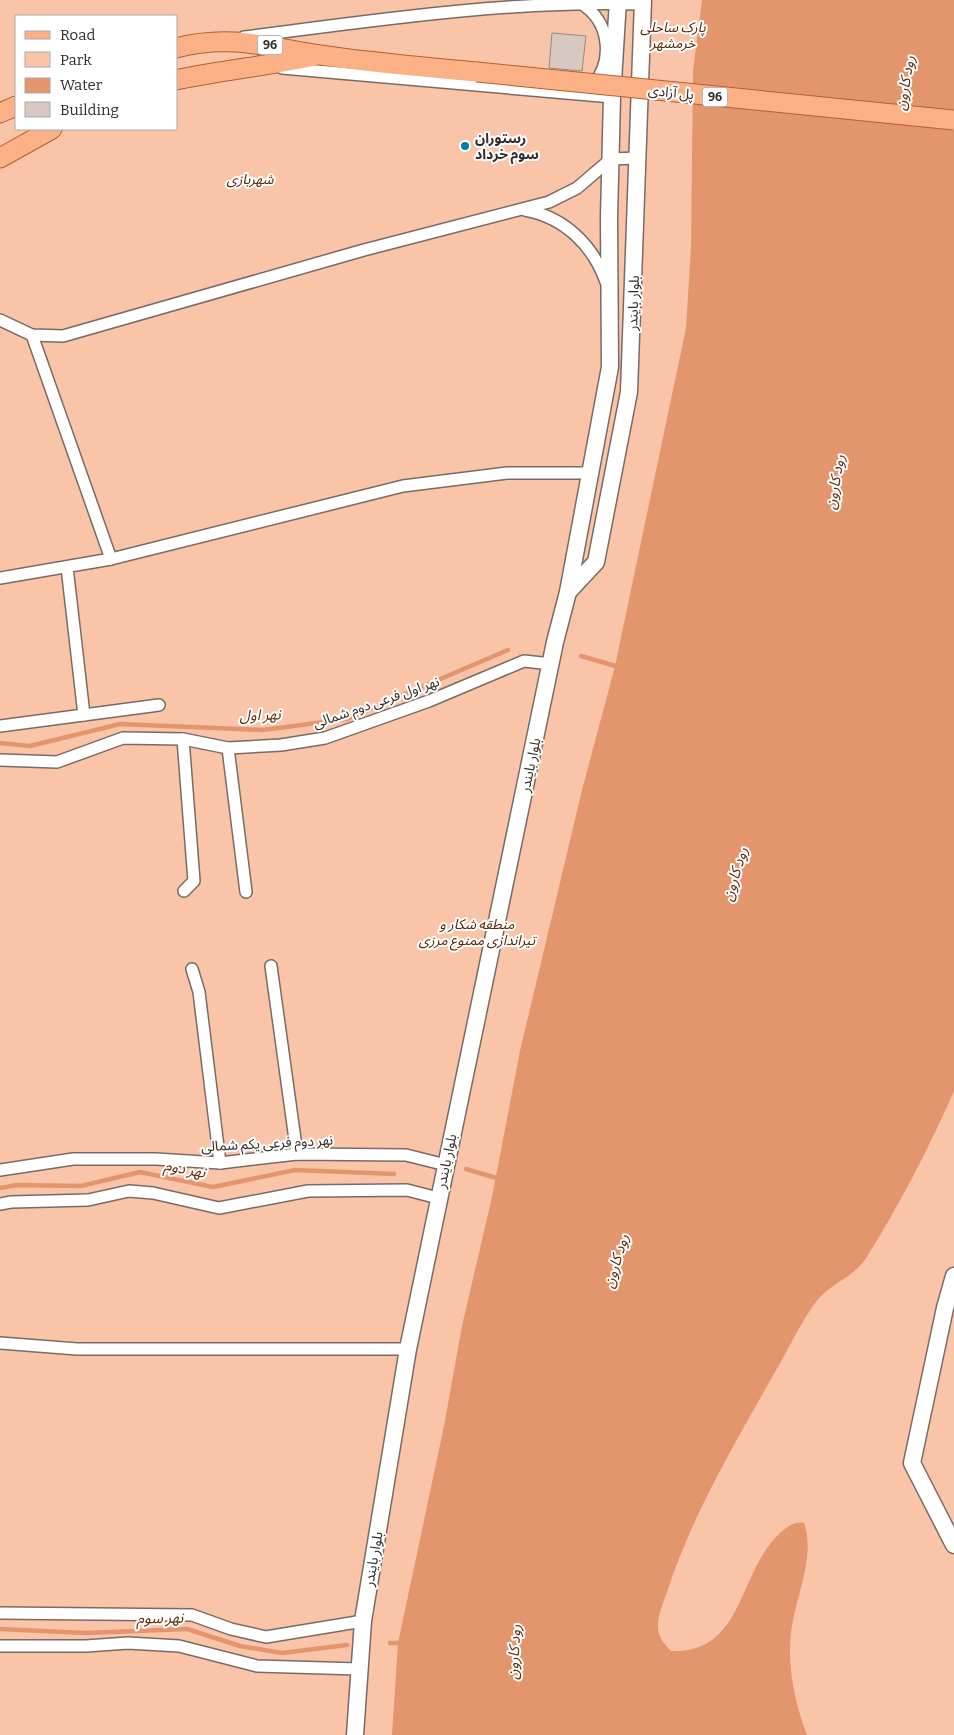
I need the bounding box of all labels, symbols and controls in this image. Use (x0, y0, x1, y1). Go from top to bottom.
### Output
legend (15, 15, 178, 130)
park label: پارک ساحلی خرمشهر (640, 19, 707, 52)
text: Road (60, 26, 95, 44)
road number: 96 (258, 36, 282, 54)
text: Park (60, 51, 92, 69)
water label: رود کارون (891, 54, 919, 112)
text: Water (60, 76, 103, 94)
street label: پل آزادی (647, 82, 695, 104)
road number: 96 (702, 88, 728, 106)
text: Building (60, 101, 119, 119)
place label: رستوران سوم خرداد (475, 130, 539, 165)
marker: رستوران سوم خرداد (459, 140, 471, 152)
park label: شهربازی (227, 171, 274, 188)
street label: بلوار بایندر (624, 275, 643, 332)
water label: رود کارون (821, 453, 849, 511)
street label: نهر اول فرعی دوم شمالی (311, 673, 442, 734)
water label: نهر اول (239, 705, 283, 725)
street label: بلوار بایندر (516, 736, 545, 795)
water label: رود کارون (718, 844, 752, 903)
park label: منطقه شکار و تیراندازی ممنوع مرزی (419, 916, 537, 951)
street label: نهر دوم فرعی یکم شمالی (200, 1132, 334, 1157)
street label: بلوار بایندر (432, 1132, 461, 1191)
water label: نهر دوم (161, 1156, 209, 1184)
water label: رود کارون (599, 1231, 633, 1290)
street label: بلوار بایندر (360, 1530, 387, 1589)
water label: نهر سوم (136, 1609, 185, 1629)
water label: رود کارون (504, 1623, 524, 1680)

